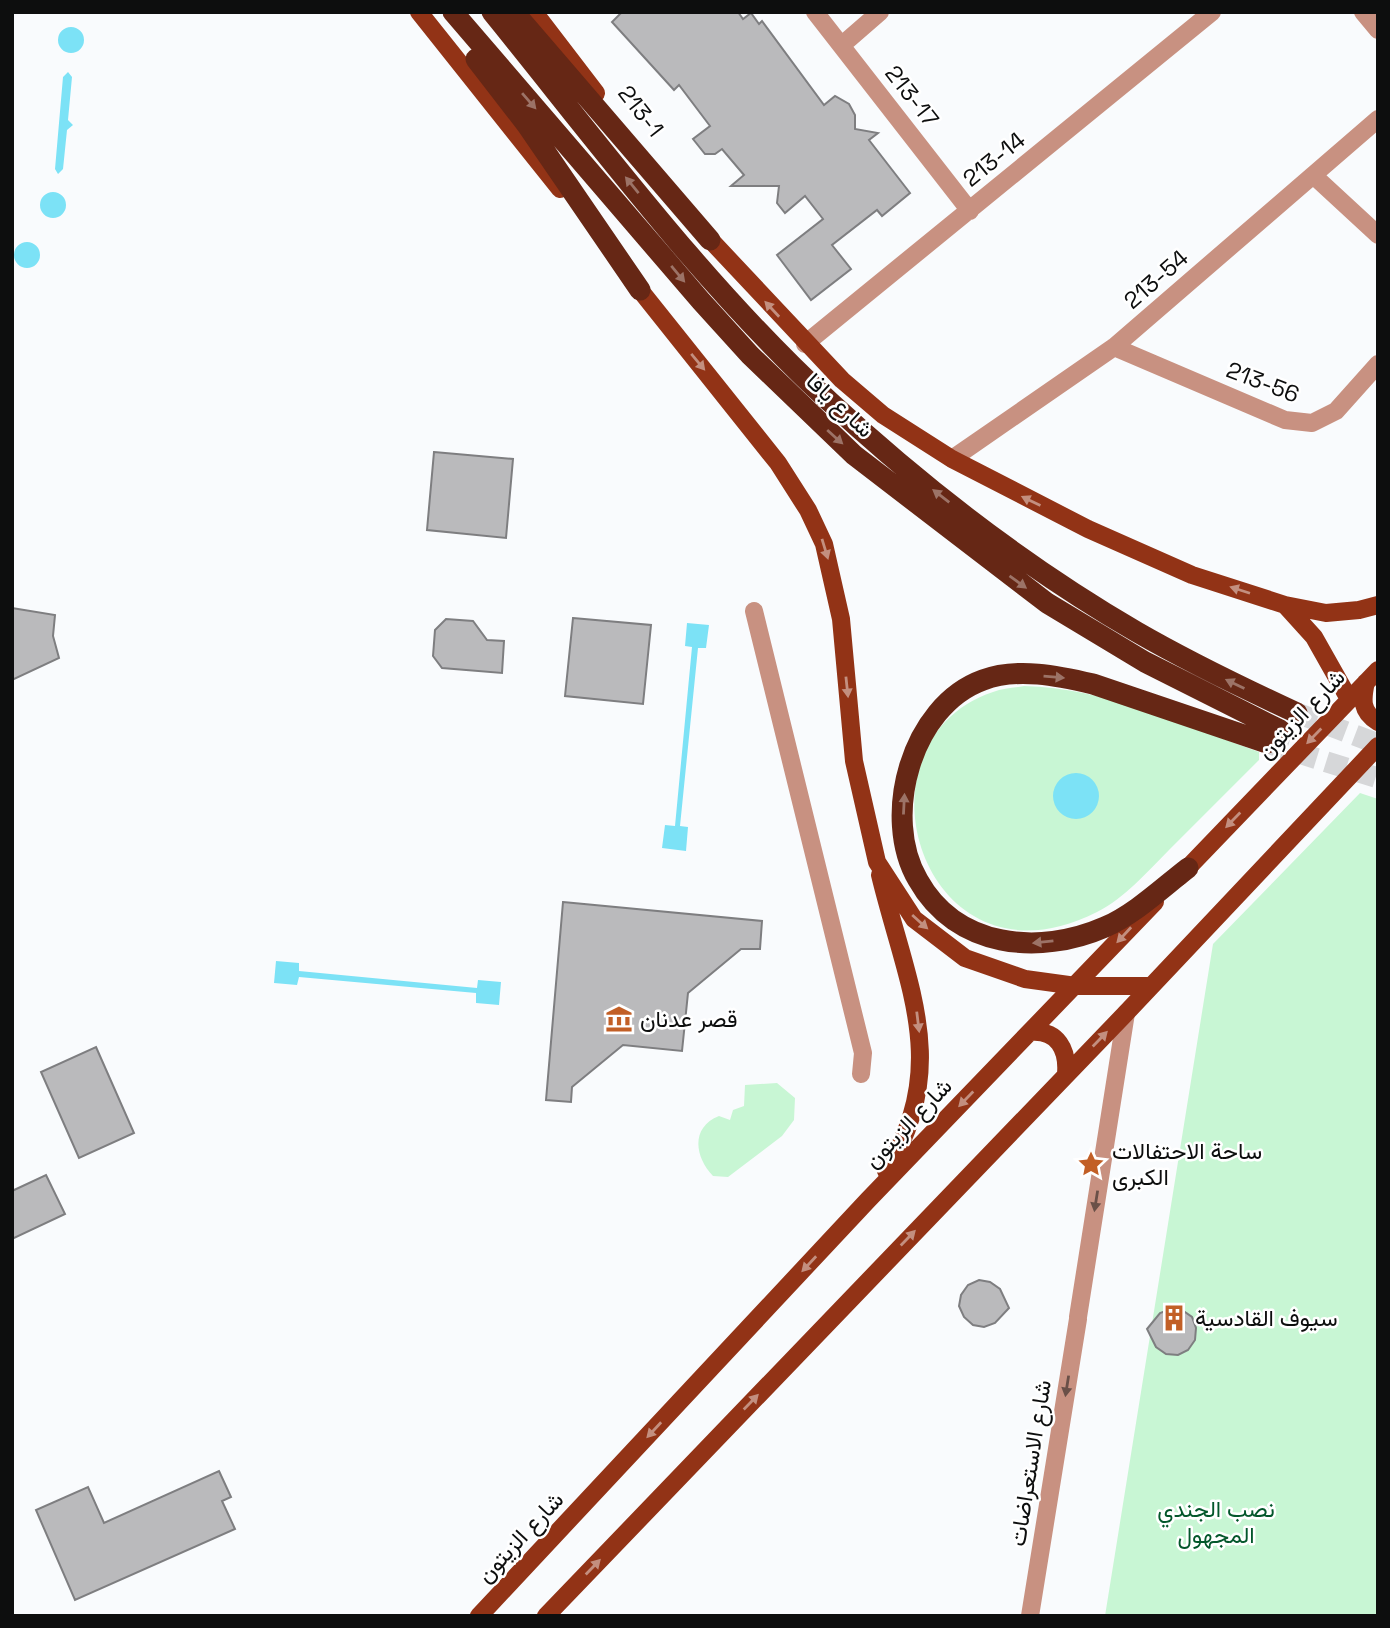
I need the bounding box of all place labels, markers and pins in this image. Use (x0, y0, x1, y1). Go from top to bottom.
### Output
museum icon: قصر عدنان (604, 1004, 634, 1034)
place label: قصر عدنان (640, 1004, 737, 1034)
place label: ساحة الاحتفالات الكبرى (1112, 1136, 1262, 1192)
place icon: ساحة الاحتفالات الكبرى (1076, 1149, 1106, 1179)
building icon: سيوف القادسية (1159, 1303, 1189, 1333)
place label: سيوف القادسية (1195, 1303, 1338, 1333)

